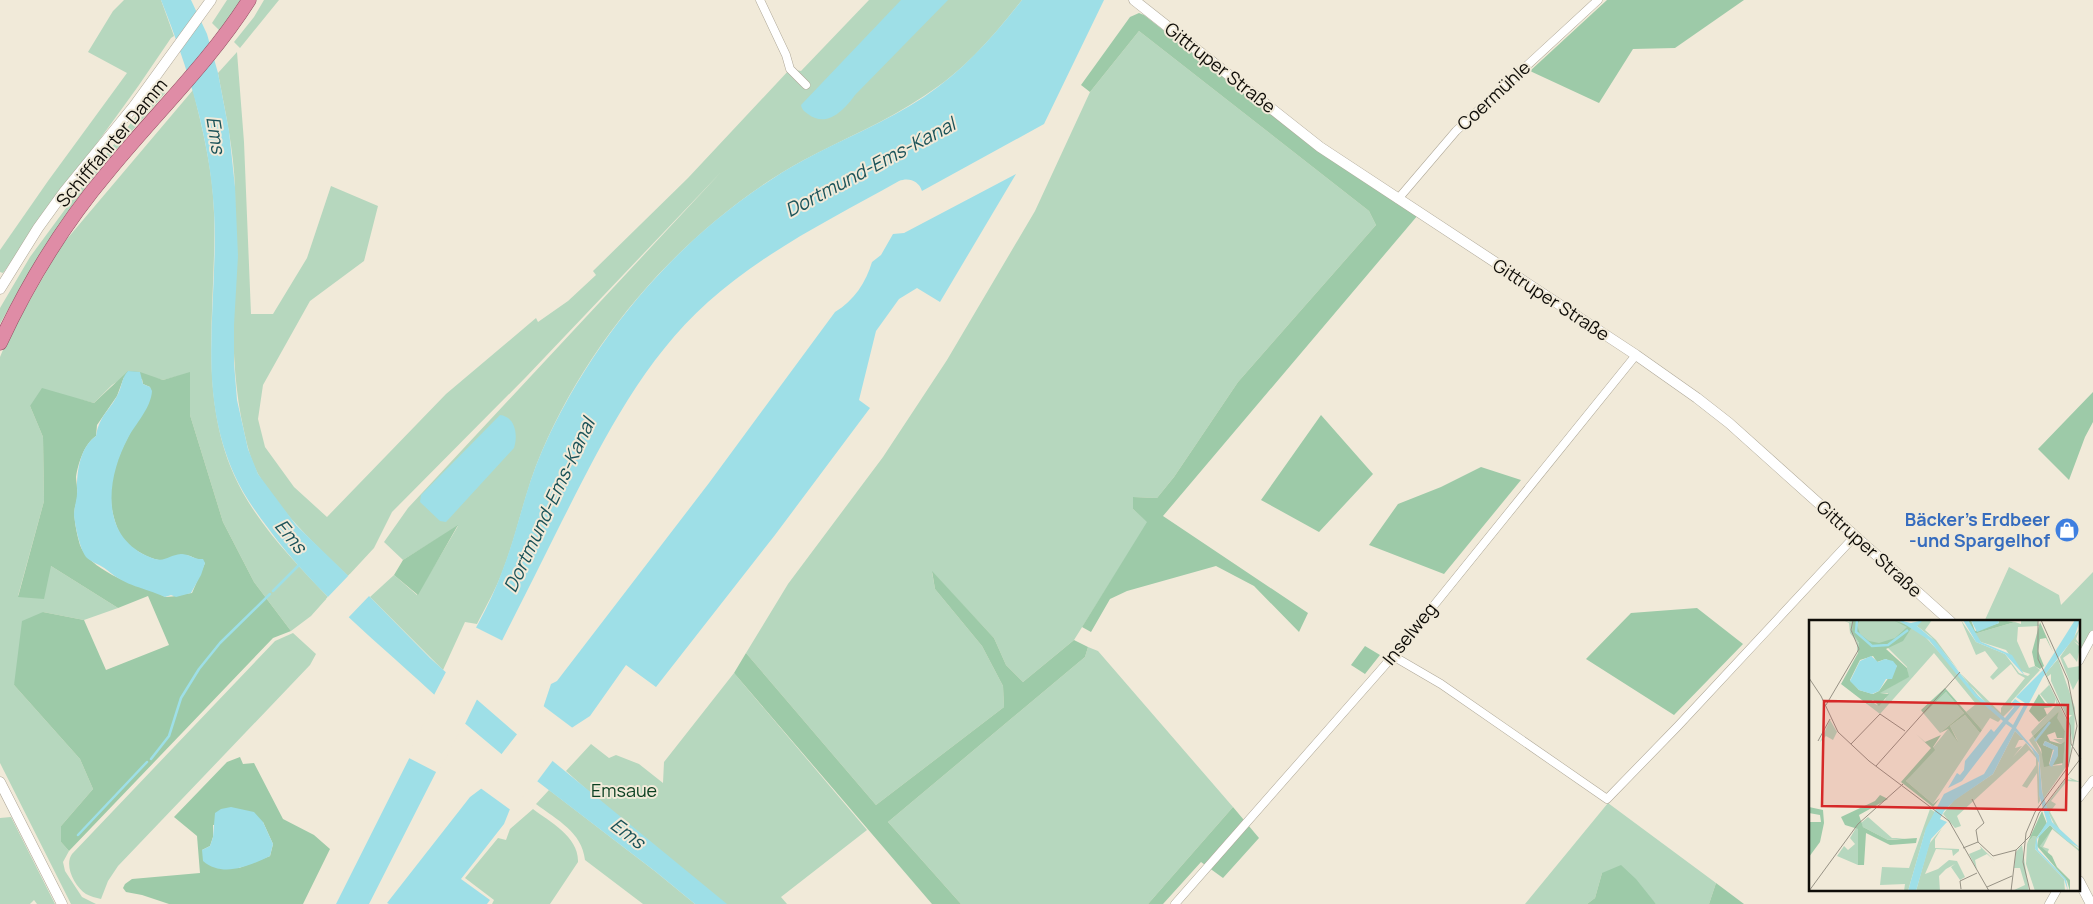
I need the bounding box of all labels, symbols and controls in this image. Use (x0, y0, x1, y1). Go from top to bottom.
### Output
street label: Gittruper Straße (1160, 16, 1281, 118)
street label: Coermühle (1452, 55, 1535, 135)
street label: Schifffahrter Damm (50, 73, 172, 212)
water label: Dortmund-Ems-Kanal (780, 110, 962, 223)
water label: Ems (200, 115, 232, 157)
street label: Gittruper Straße (1489, 252, 1614, 346)
water label: Dortmund-Ems-Kanal (497, 411, 602, 596)
street label: Gittruper Straße (1812, 494, 1928, 602)
place label: Bäcker's Erdbeer -und Spargelhof (1905, 507, 2050, 552)
water label: Ems (269, 514, 314, 560)
shop icon: Bäcker's Erdbeer -und Spargelhof (2054, 517, 2080, 543)
street label: Inselweg (1377, 597, 1442, 670)
inset map (1809, 620, 2080, 892)
park label: Emsaue (591, 778, 657, 802)
water label: Ems (605, 812, 652, 856)

